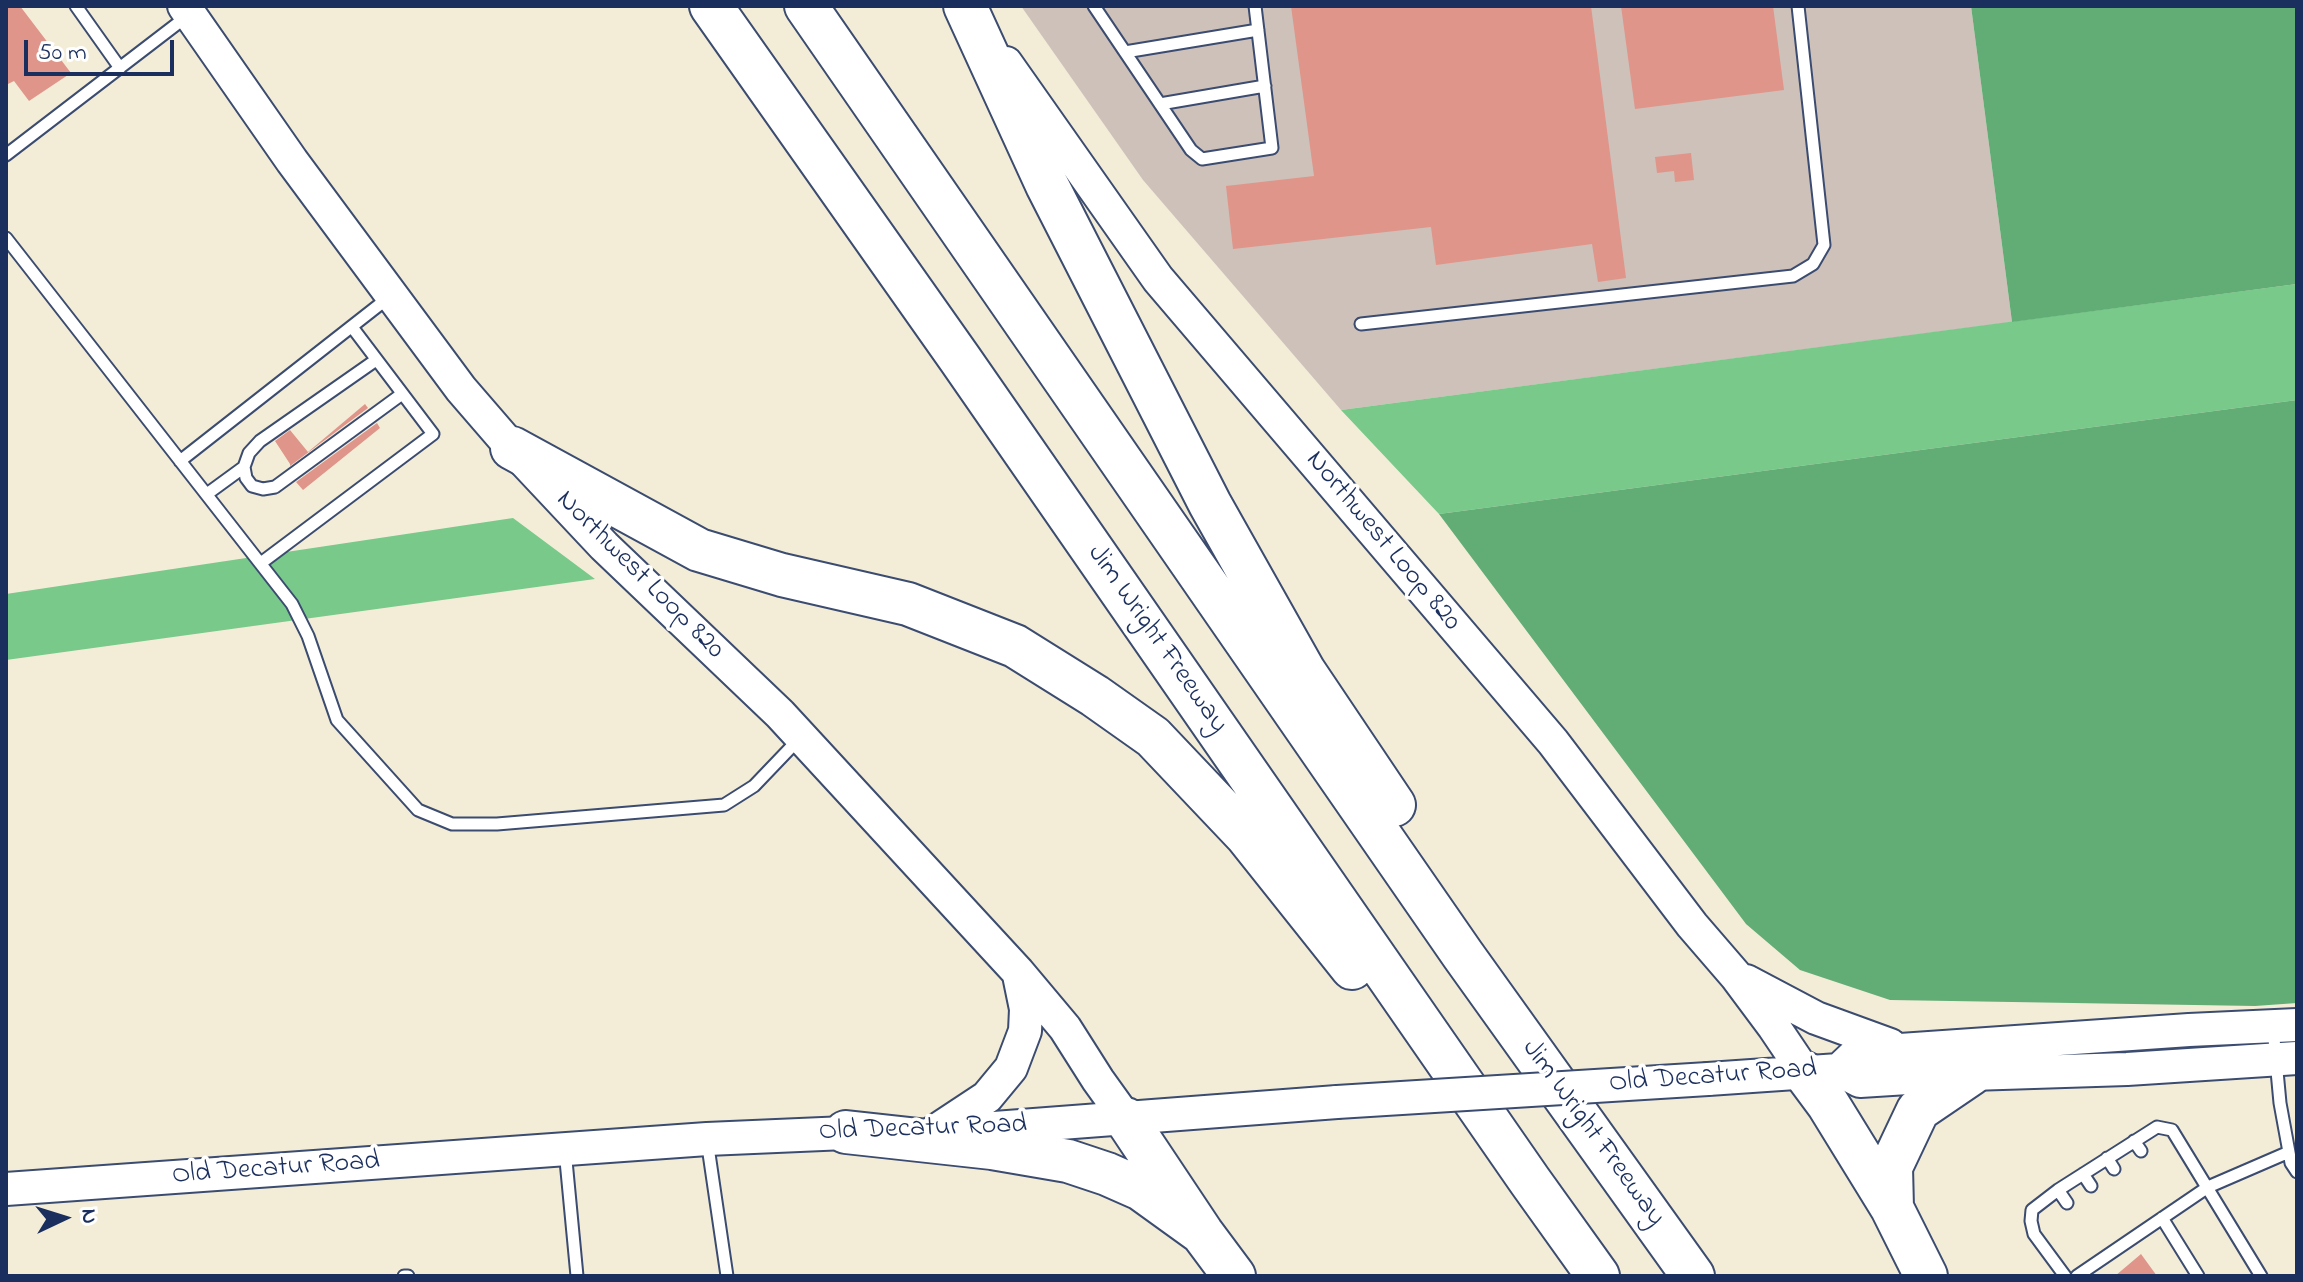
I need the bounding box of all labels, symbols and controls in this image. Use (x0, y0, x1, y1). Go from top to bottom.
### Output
scale bar (28, 24, 178, 74)
text: 50 m (38, 36, 87, 71)
street label: Northwest Loop 820 (1297, 445, 1467, 639)
street label: Northwest Loop 820 (548, 485, 730, 667)
street label: Jim Wright Freeway (1078, 539, 1234, 741)
street label: Jim Wright Freeway (1513, 1034, 1671, 1234)
street label: Old Decatur Road (1608, 1054, 1818, 1102)
street label: Old Decatur Road (818, 1110, 1028, 1150)
street label: Old Decatur Road (171, 1146, 381, 1194)
north arrow (24, 1178, 104, 1258)
text: N (71, 1208, 104, 1225)

